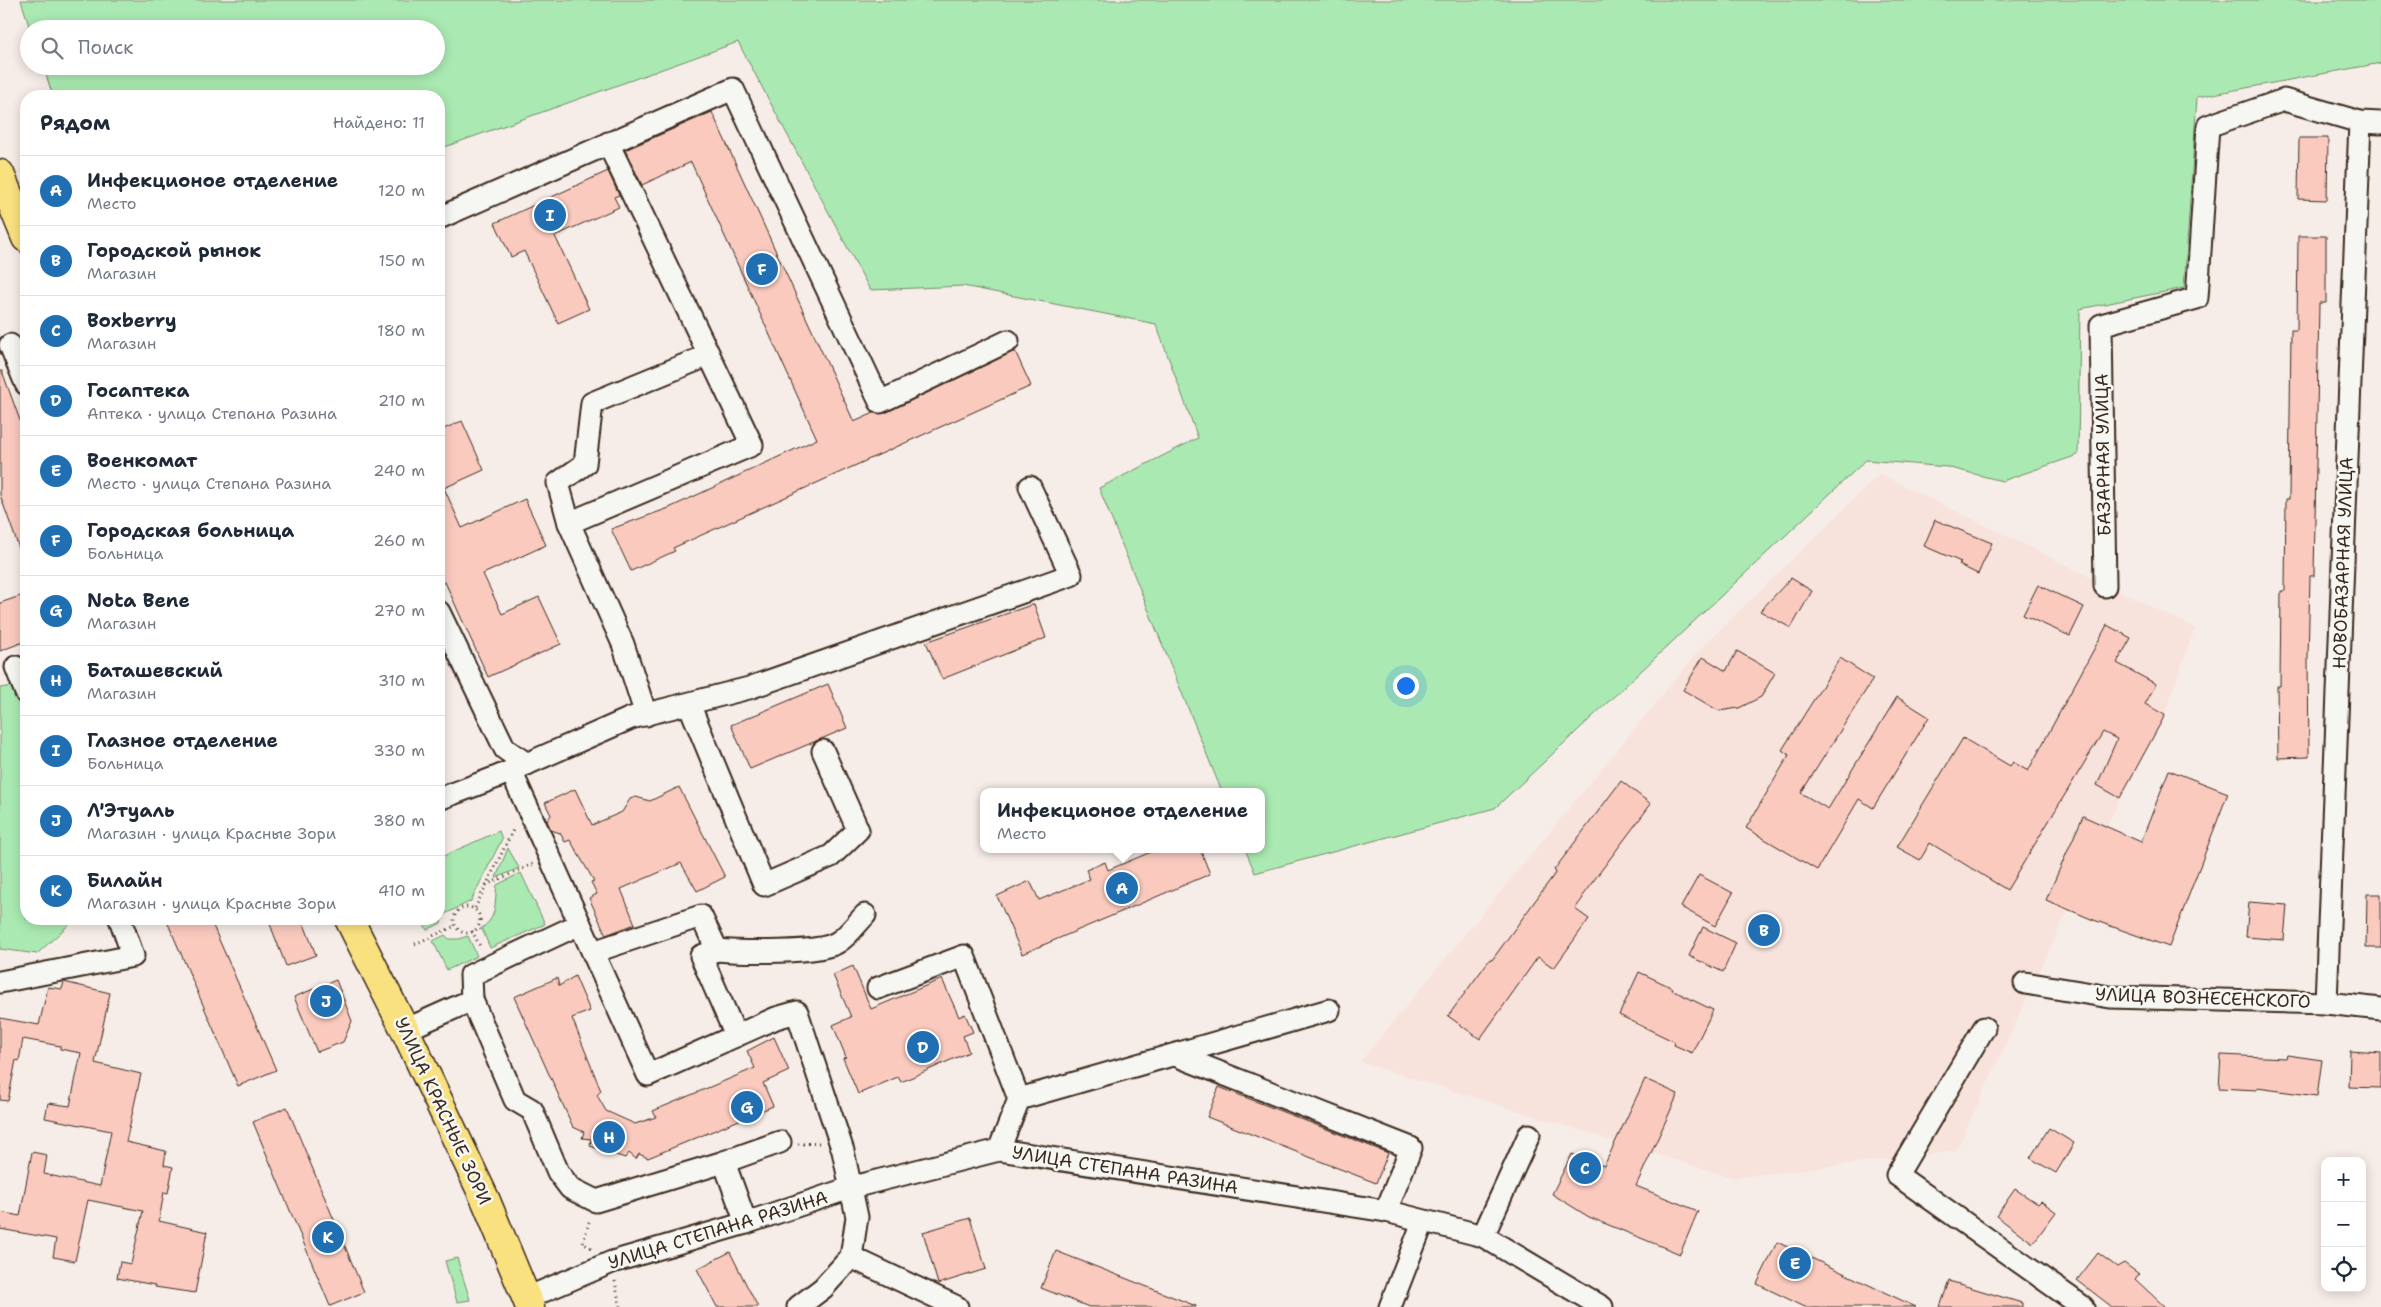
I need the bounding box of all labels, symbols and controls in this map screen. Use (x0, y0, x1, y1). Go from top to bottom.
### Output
search box (20, 20, 445, 75)
icon: search (38, 34, 66, 62)
text: Поиск (78, 35, 133, 60)
text: Рядом (40, 109, 110, 137)
text: Найдено: 11 (333, 112, 425, 133)
text: Инфекционое отделение (87, 168, 338, 193)
text: A (50, 180, 62, 201)
text: 120 m (378, 180, 425, 201)
text: Место (87, 193, 137, 214)
pin: I (534, 196, 566, 234)
text: Городской рынок (87, 238, 261, 263)
text: B (51, 250, 61, 271)
text: 150 m (378, 250, 425, 271)
pin: F (746, 250, 778, 288)
text: Магазин (87, 263, 156, 284)
text: Boxberry (87, 308, 177, 333)
text: C (51, 320, 61, 341)
text: 180 m (377, 320, 425, 341)
text: Магазин (87, 333, 156, 354)
street label: БАЗАРНАЯ УЛИЦА (2090, 373, 2116, 537)
text: Госаптека (87, 378, 189, 403)
text: D (50, 390, 62, 411)
text: 210 m (378, 390, 425, 411)
text: Аптека · улица Степана Разина (87, 403, 337, 424)
text: Военкомат (87, 448, 197, 473)
street label: НОВОБАЗАРНАЯ УЛИЦА (2327, 456, 2359, 670)
text: E (51, 460, 61, 481)
text: 240 m (373, 460, 425, 481)
text: Место · улица Степана Разина (87, 473, 331, 494)
text: Городская больница (87, 518, 294, 543)
text: F (51, 530, 61, 551)
text: 260 m (373, 530, 425, 551)
text: Больница (87, 543, 163, 564)
text: Nota Bene (87, 588, 190, 613)
text: G (50, 600, 62, 621)
text: 270 m (374, 600, 425, 621)
text: Магазин (87, 613, 156, 634)
text: Баташевский (87, 658, 223, 683)
text: H (50, 670, 62, 691)
text: 310 m (378, 670, 425, 691)
your location (1393, 673, 1419, 699)
text: Магазин (87, 683, 156, 704)
text: Глазное отделение (87, 728, 278, 753)
text: I (52, 740, 60, 761)
text: 330 m (373, 740, 425, 761)
text: Больница (87, 753, 163, 774)
popup (980, 788, 1265, 853)
text: Л'Этуаль (87, 798, 174, 823)
text: Инфекционое отделение (997, 798, 1248, 823)
text: J (51, 810, 61, 831)
text: 380 m (373, 810, 425, 831)
text: Магазин · улица Красные Зори (87, 823, 336, 844)
text: Место (997, 823, 1046, 844)
text: Билайн (87, 868, 163, 893)
pin: A (1106, 869, 1138, 907)
text: K (51, 880, 61, 901)
text: 410 m (378, 880, 425, 901)
text: Магазин · улица Красные Зори (87, 893, 336, 914)
pin: B (1748, 911, 1780, 949)
pin: J (310, 982, 342, 1020)
street label: УЛИЦА ВОЗНЕСЕНСКОГО (2095, 982, 2311, 1014)
street label: УЛИЦА КРАСНЫЕ ЗОРИ (389, 1013, 497, 1209)
pin: D (907, 1028, 939, 1066)
pin: G (731, 1088, 763, 1126)
pin: H (593, 1118, 625, 1156)
street label: УЛИЦА СТЕПАНА РАЗИНА (1010, 1140, 1240, 1200)
pin: C (1569, 1149, 1601, 1187)
map controls (2321, 1157, 2366, 1292)
button: + (2321, 1157, 2366, 1202)
street label: УЛИЦА СТЕПАНА РАЗИНА (605, 1185, 831, 1275)
button: − (2321, 1202, 2366, 1247)
pin: K (312, 1218, 344, 1256)
pin: E (1779, 1244, 1811, 1282)
button: locate (2321, 1247, 2366, 1292)

